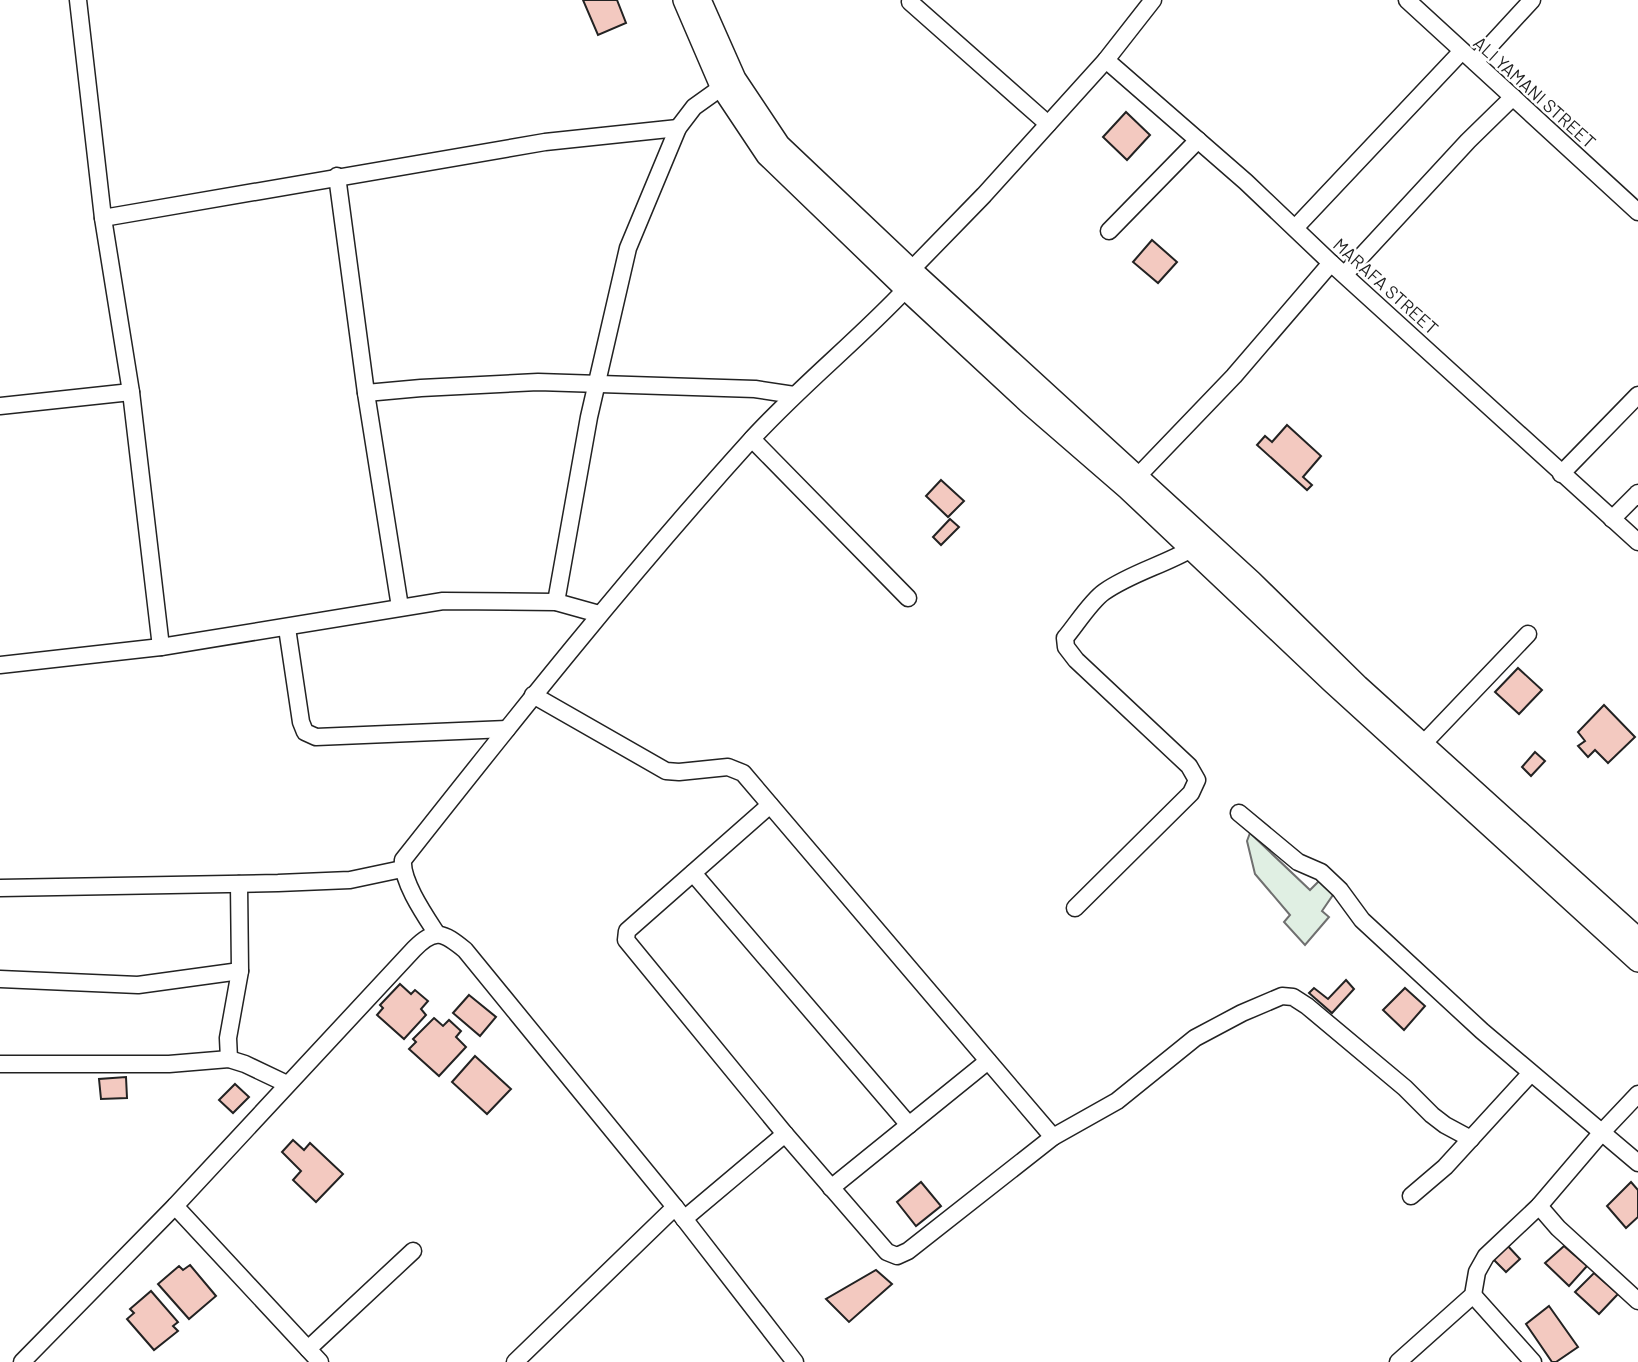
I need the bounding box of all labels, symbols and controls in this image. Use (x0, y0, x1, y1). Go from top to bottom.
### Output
street label: ALI YAMANI STREET (1469, 31, 1601, 153)
street label: MARAFA STREET (1329, 233, 1443, 339)

